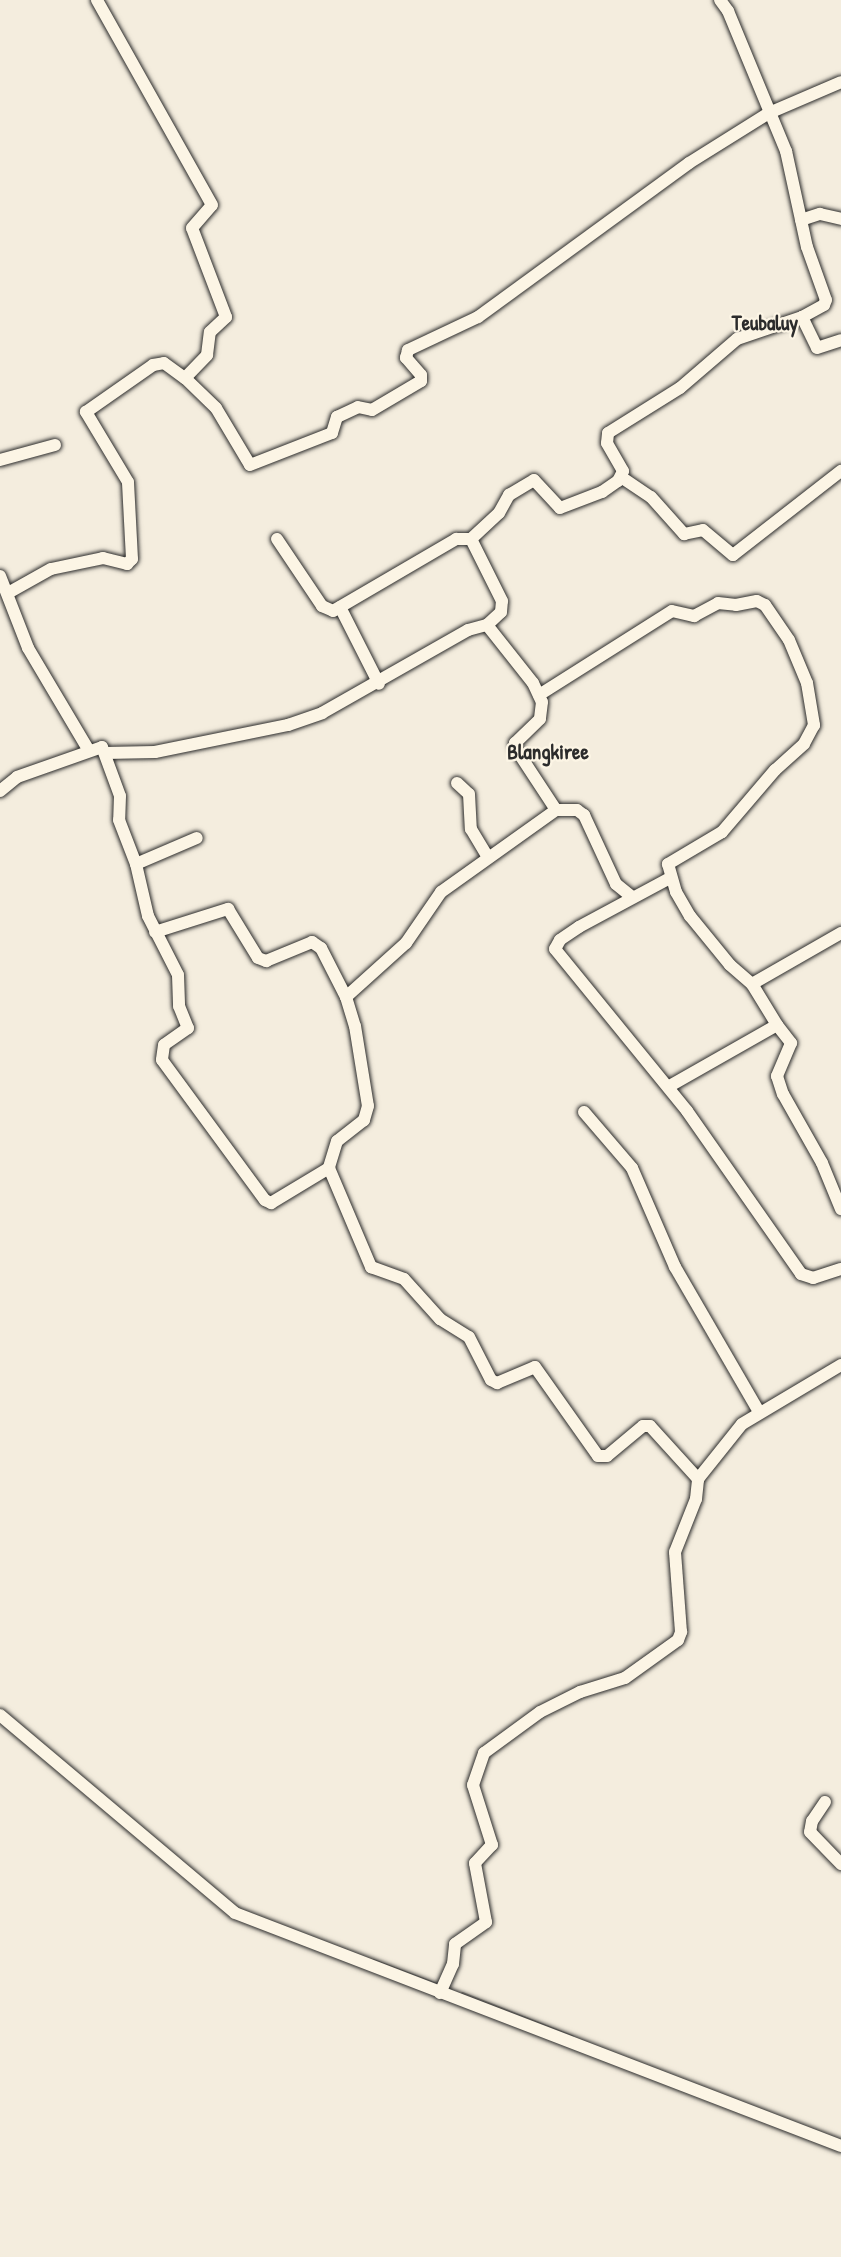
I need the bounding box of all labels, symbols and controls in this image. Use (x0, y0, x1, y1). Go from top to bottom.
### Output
district label: Teubaluy (732, 310, 798, 336)
district label: Blangkiree (507, 739, 589, 765)

